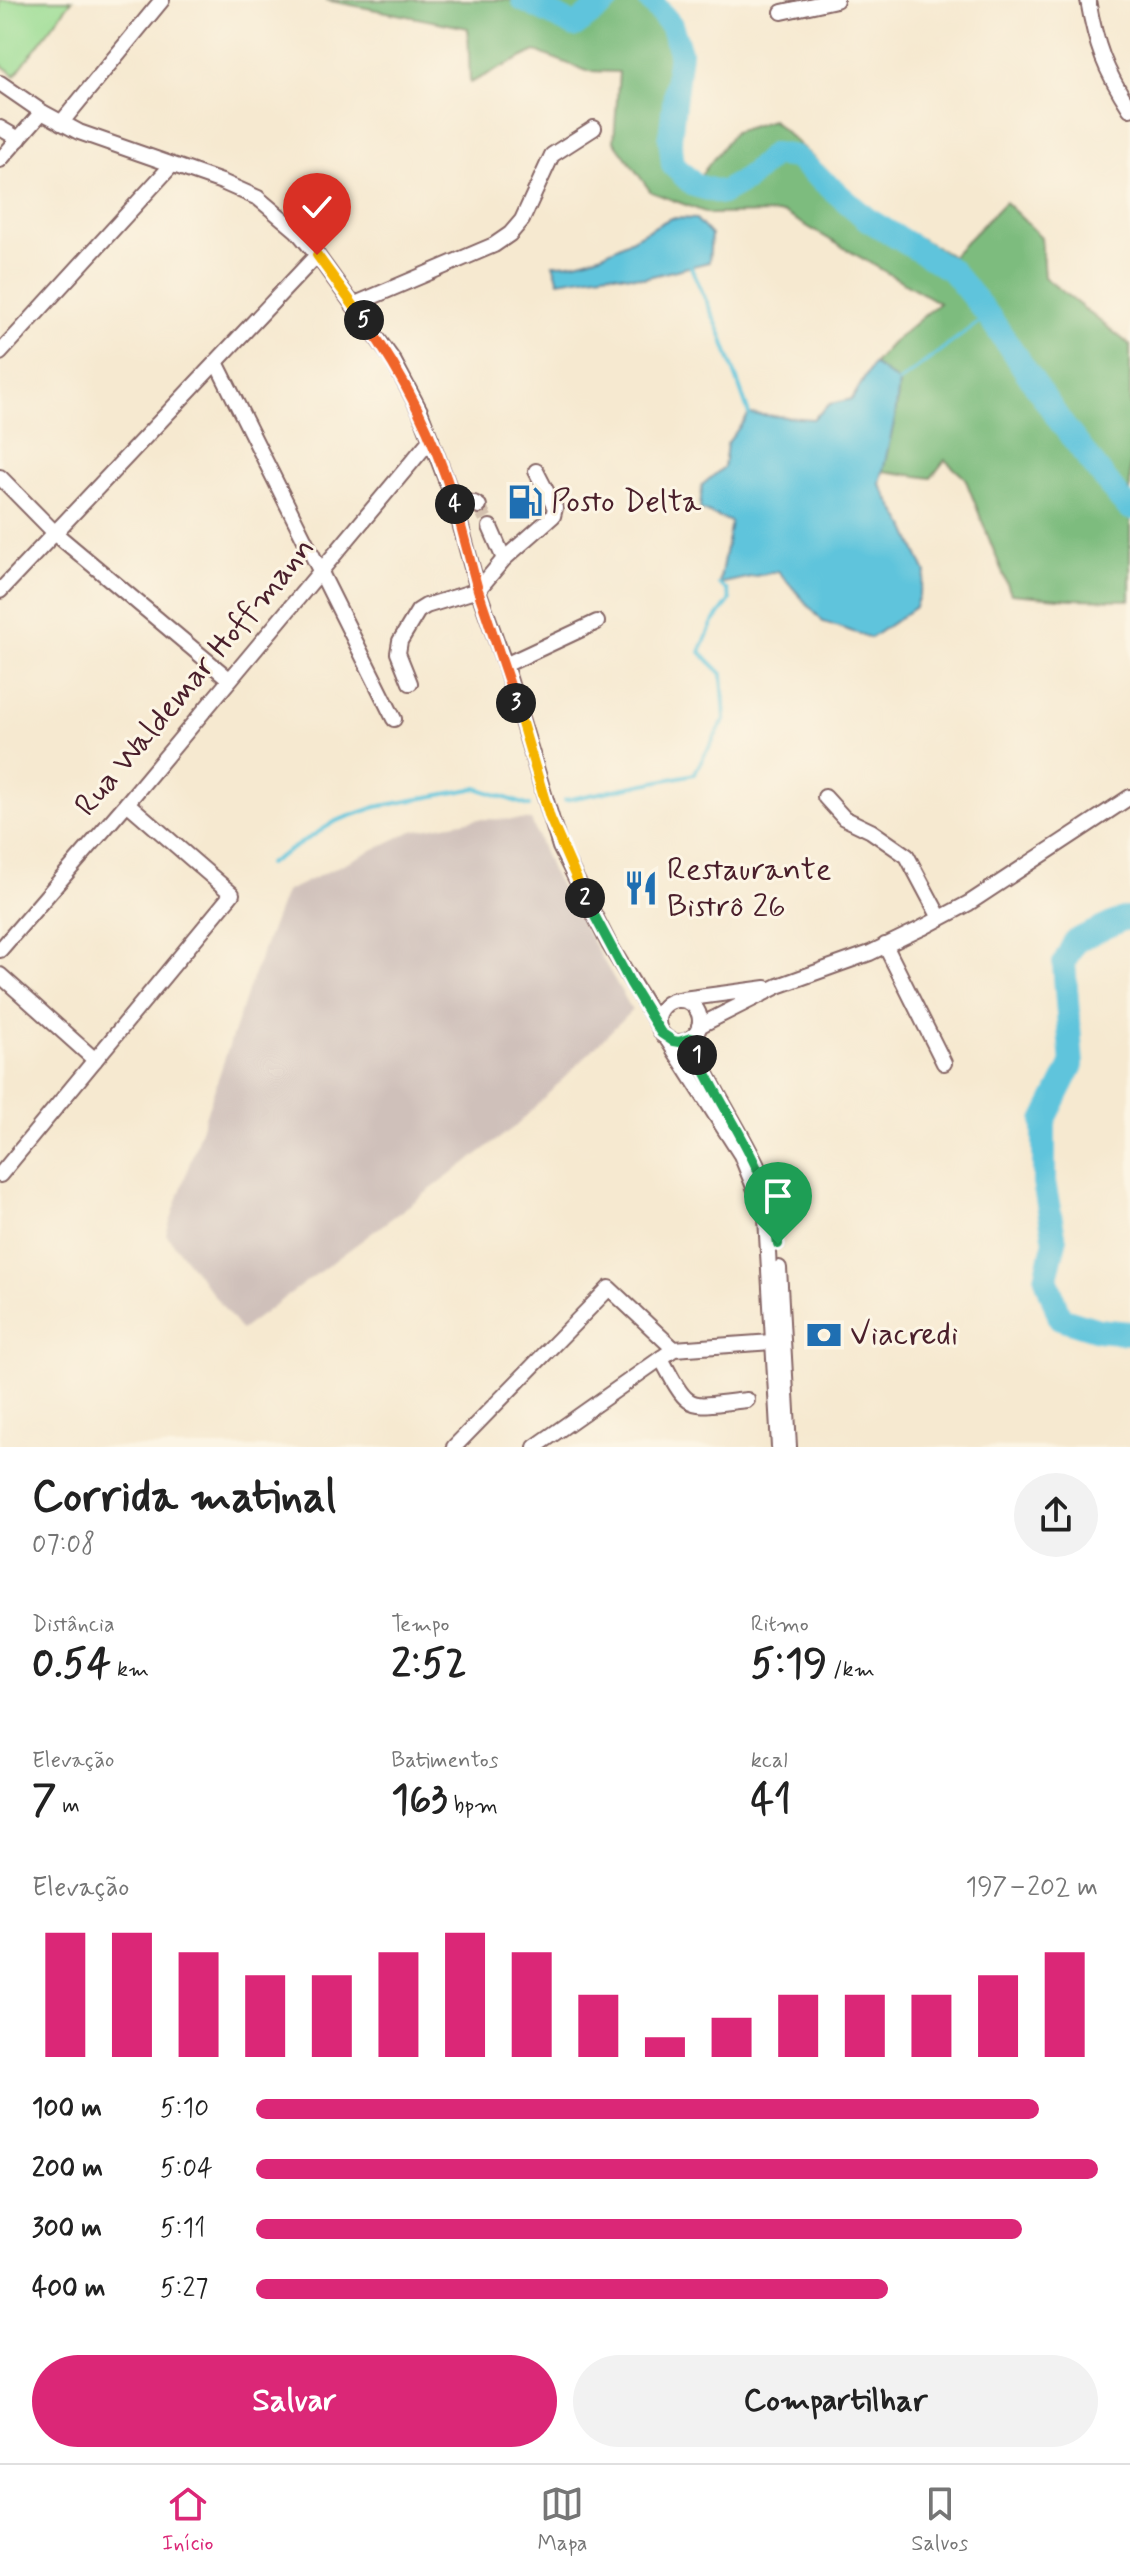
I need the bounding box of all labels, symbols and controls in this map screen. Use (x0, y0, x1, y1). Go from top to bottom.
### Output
pin (283, 173, 351, 255)
icon: check (295, 185, 339, 229)
pin: 5 (344, 300, 384, 340)
text: 5 (357, 306, 371, 334)
place label: Posto Delta (551, 481, 702, 523)
fuel station icon: Posto Delta (506, 483, 544, 521)
pin: 4 (435, 484, 475, 524)
text: 4 (449, 490, 461, 518)
street label: Rua Waldemar Hoffmann (66, 528, 324, 826)
pin: 3 (496, 683, 536, 723)
text: 3 (511, 689, 521, 717)
place label: Restaurante Bistrô 26 (667, 849, 832, 928)
restaurant icon: Restaurante Bistrô 26 (622, 869, 660, 907)
pin: 2 (565, 878, 605, 918)
text: 2 (580, 884, 590, 912)
pin: 1 (677, 1035, 717, 1075)
text: 1 (692, 1041, 702, 1069)
pin (744, 1162, 812, 1244)
icon: arrive (756, 1174, 800, 1218)
place label: Viacredi (850, 1314, 958, 1356)
bank icon: Viacredi (805, 1316, 843, 1354)
text: Corrida matinal (32, 1469, 336, 1527)
button: share (1014, 1473, 1098, 1557)
text: 07:08 (32, 1528, 95, 1562)
text: Distância (32, 1611, 115, 1639)
text: Tempo (391, 1611, 450, 1639)
text: Ritmo (751, 1611, 809, 1639)
text: 0.54 (32, 1639, 111, 1691)
text: 2:52 (391, 1639, 467, 1691)
text: 5:19 (751, 1639, 827, 1691)
text: km (111, 1656, 149, 1684)
text: /km (827, 1656, 875, 1684)
text: Elevação (32, 1747, 114, 1775)
text: Batimentos (391, 1747, 498, 1775)
text: kcal (751, 1747, 788, 1775)
text: 7 (32, 1775, 56, 1827)
text: 163 (391, 1775, 448, 1827)
text: 41 (751, 1775, 791, 1827)
text: m (56, 1792, 80, 1820)
text: bpm (448, 1792, 498, 1820)
text: Elevação (32, 1871, 129, 1905)
text: 197–202 m (966, 1871, 1098, 1905)
text: 100 m (32, 2092, 102, 2126)
text: 5:10 (160, 2092, 209, 2126)
text: 200 m (32, 2152, 103, 2186)
text: 5:04 (160, 2152, 213, 2186)
text: 300 m (32, 2212, 102, 2246)
text: 5:11 (160, 2212, 205, 2246)
text: 400 m (32, 2272, 105, 2306)
text: 5:27 (160, 2272, 208, 2306)
button: Salvar (32, 2355, 557, 2447)
button: Compartilhar (573, 2355, 1098, 2447)
tab: Início (162, 2482, 214, 2558)
tab: Mapa (537, 2482, 588, 2558)
tab: Salvos (911, 2482, 968, 2558)

